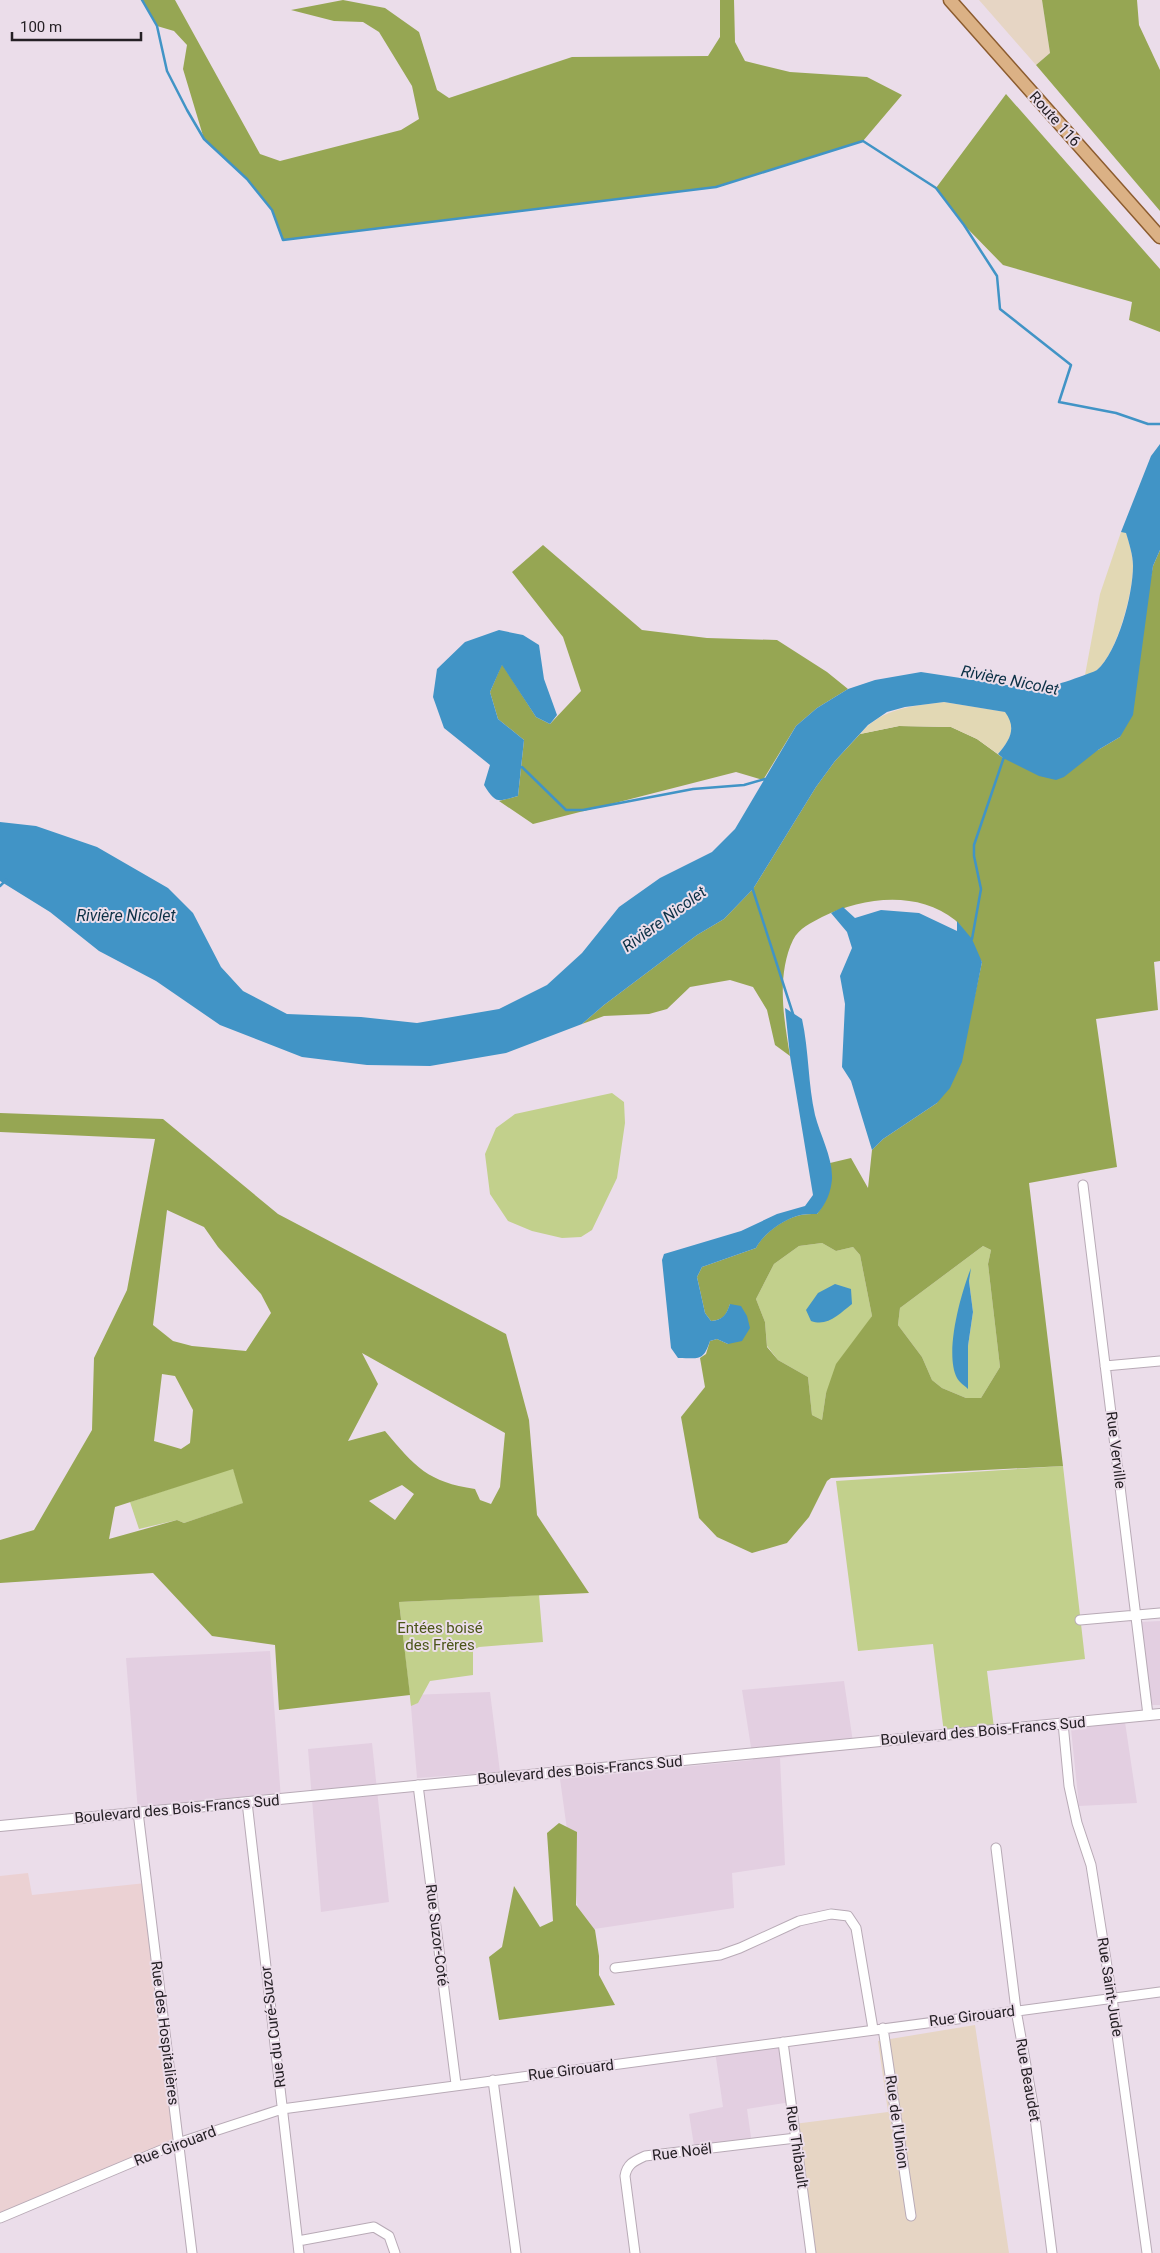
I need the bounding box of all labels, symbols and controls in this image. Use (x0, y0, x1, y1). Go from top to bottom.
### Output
scale bar (12, 10, 141, 42)
text: 100 m (20, 18, 62, 36)
street label: Route 116 (1026, 88, 1084, 150)
water label: Rivière Nicolet (960, 661, 1061, 699)
water label: Rivière Nicolet (618, 882, 710, 956)
water label: Rivière Nicolet (76, 906, 176, 925)
street label: Rue Verville (1102, 1410, 1130, 1490)
park label: Entées boisé des Frères (397, 1619, 483, 1654)
street label: Boulevard des Bois-Francs Sud (880, 1713, 1086, 1749)
street label: Boulevard des Bois-Francs Sud (477, 1752, 683, 1788)
street label: Boulevard des Bois-Francs Sud (74, 1791, 280, 1827)
street label: Rue Suzor-Coté (422, 1883, 452, 1987)
street label: Rue Saint-Jude (1093, 1936, 1127, 2038)
street label: Rue des Hospitalières (147, 1960, 183, 2106)
street label: Rue du Curé-Suzor (257, 1965, 289, 2089)
street label: Rue Girouard (928, 2002, 1016, 2030)
street label: Rue Beaudet (1012, 2037, 1044, 2123)
street label: Rue Girouard (527, 2056, 615, 2084)
street label: Rue de l'Union (882, 2074, 912, 2170)
street label: Rue Thibault (782, 2105, 812, 2190)
street label: Rue Girouard (131, 2122, 219, 2170)
street label: Rue Noël (651, 2139, 713, 2165)

